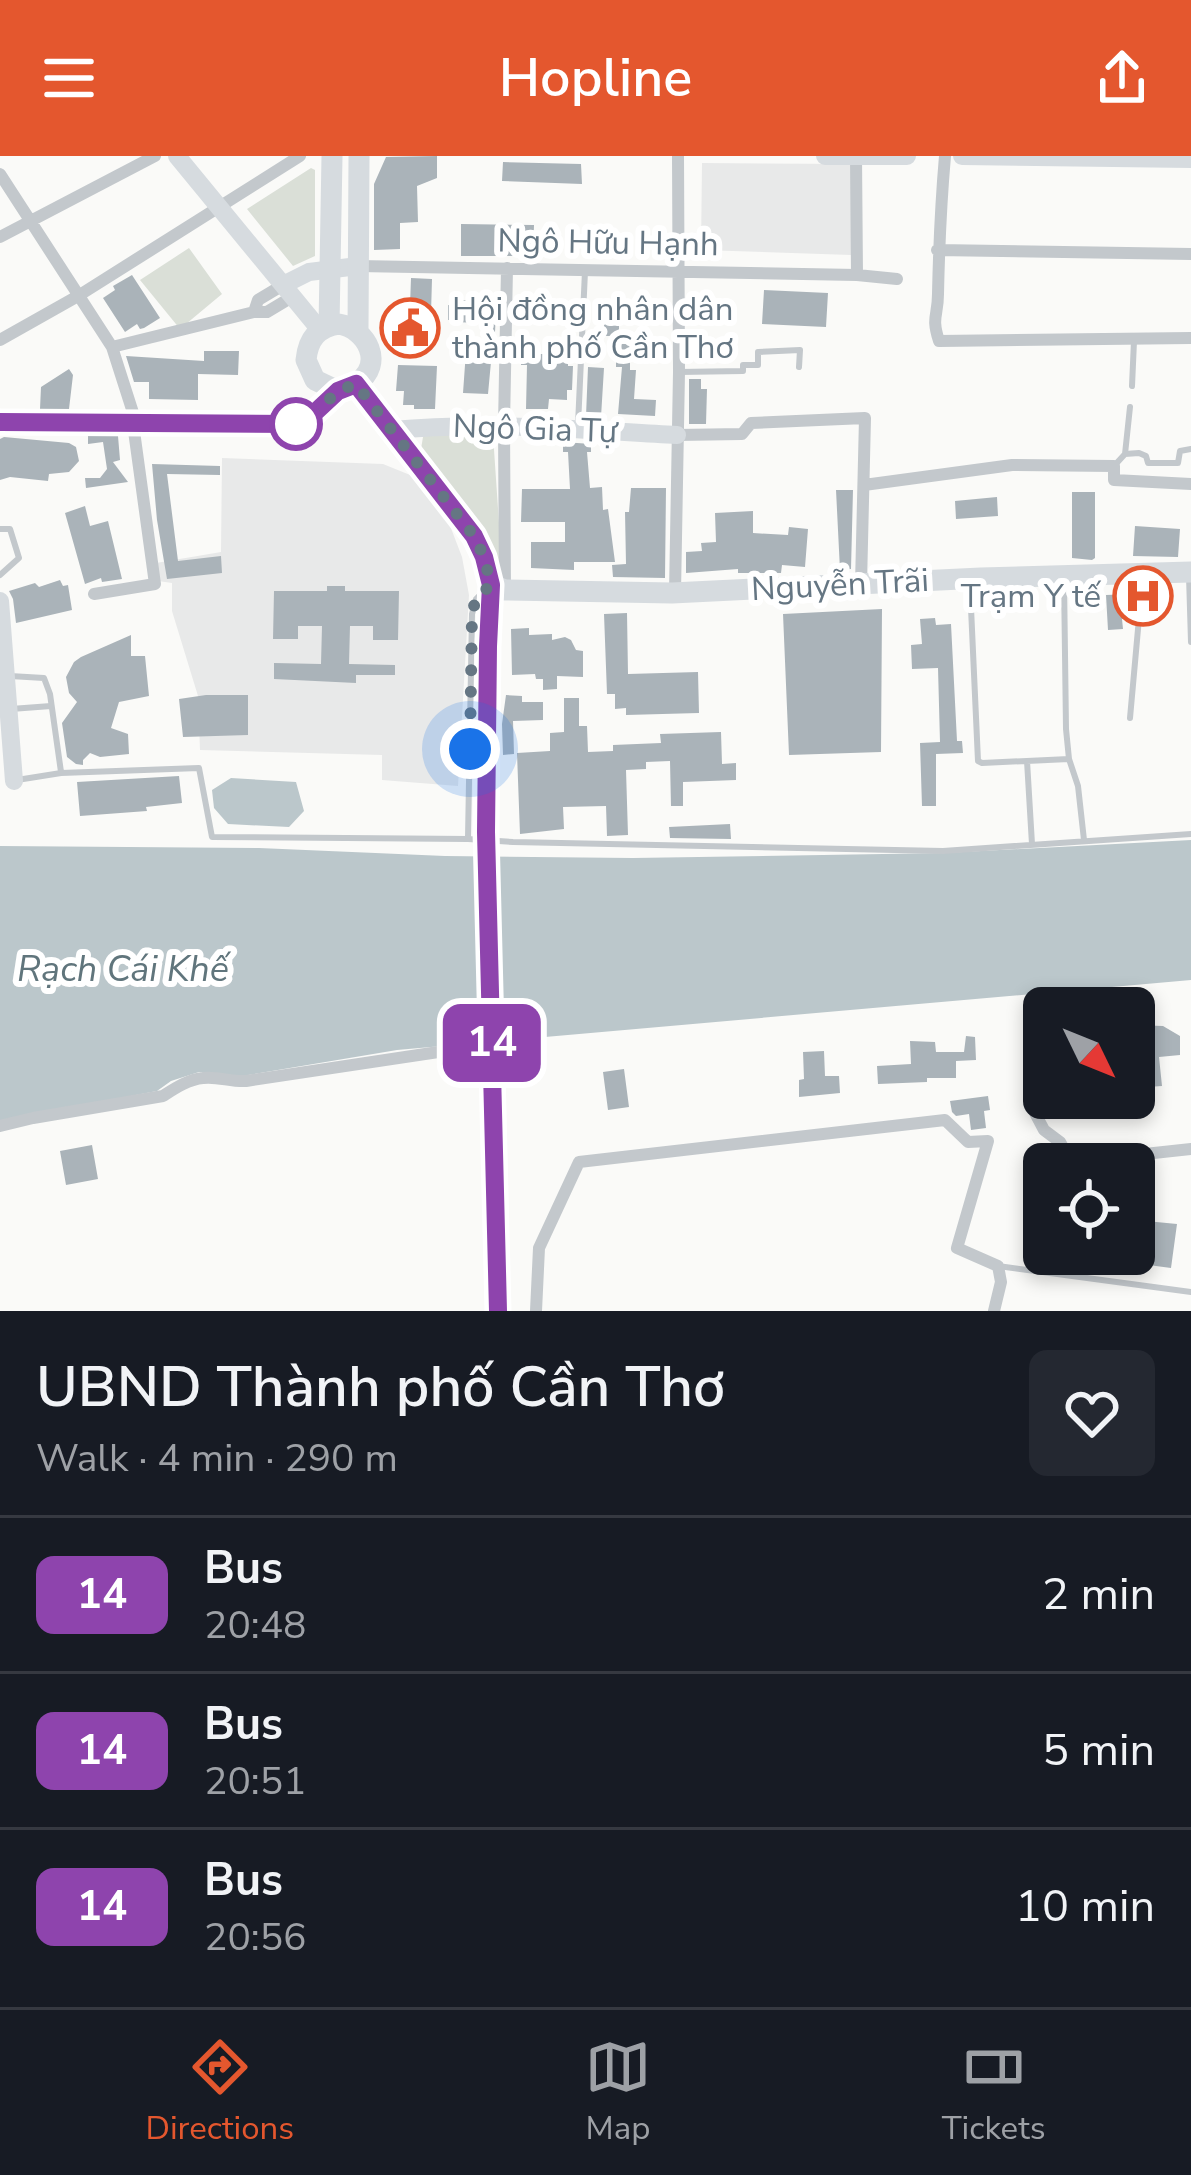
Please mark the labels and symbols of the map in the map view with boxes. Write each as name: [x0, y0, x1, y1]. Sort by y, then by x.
street label: Ngô Hữu Hạnh: [497, 219, 719, 267]
place label: Hội đồng nhân dân thành phố Cần Thơ: [452, 287, 734, 370]
public building icon: Hội đồng nhân dân thành phố Cần Thơ: [379, 297, 441, 359]
unlabelled marker: [271, 399, 321, 449]
street label: Ngô Gia Tự: [452, 404, 619, 454]
street label: Nguyễn Trãi: [750, 558, 930, 612]
hospital icon: Trạm Y tế: [1112, 565, 1174, 627]
place label: Trạm Y tế: [961, 574, 1101, 619]
your location: [440, 719, 500, 779]
water label: Rạch Cái Khế: [17, 945, 232, 994]
north arrow: [1023, 987, 1155, 1119]
line badge: 14: [438, 1004, 546, 1082]

